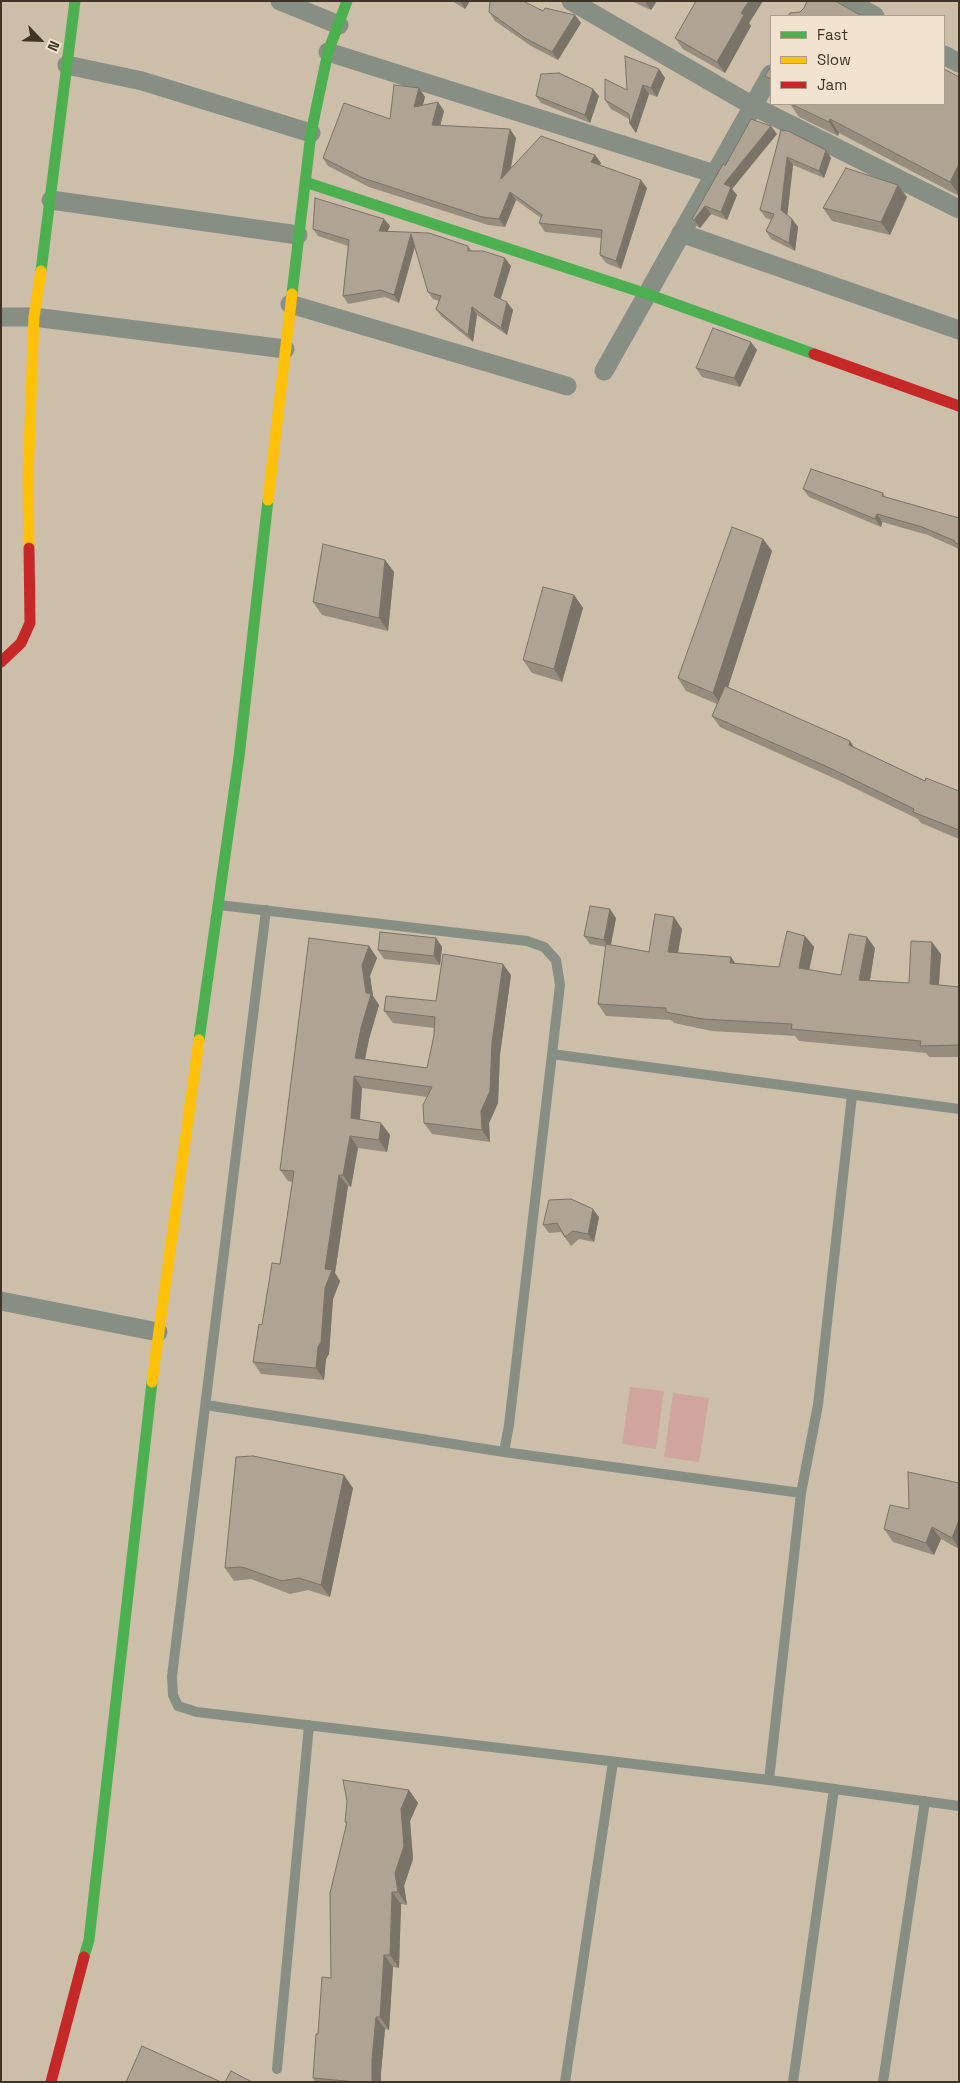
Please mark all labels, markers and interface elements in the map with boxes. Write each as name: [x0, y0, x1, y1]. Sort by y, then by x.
north arrow: [15, 15, 65, 65]
legend: [770, 15, 945, 105]
text: Fast: [817, 25, 848, 44]
text: N: [44, 38, 64, 54]
text: Slow: [817, 50, 851, 69]
text: Jam: [817, 75, 847, 94]

